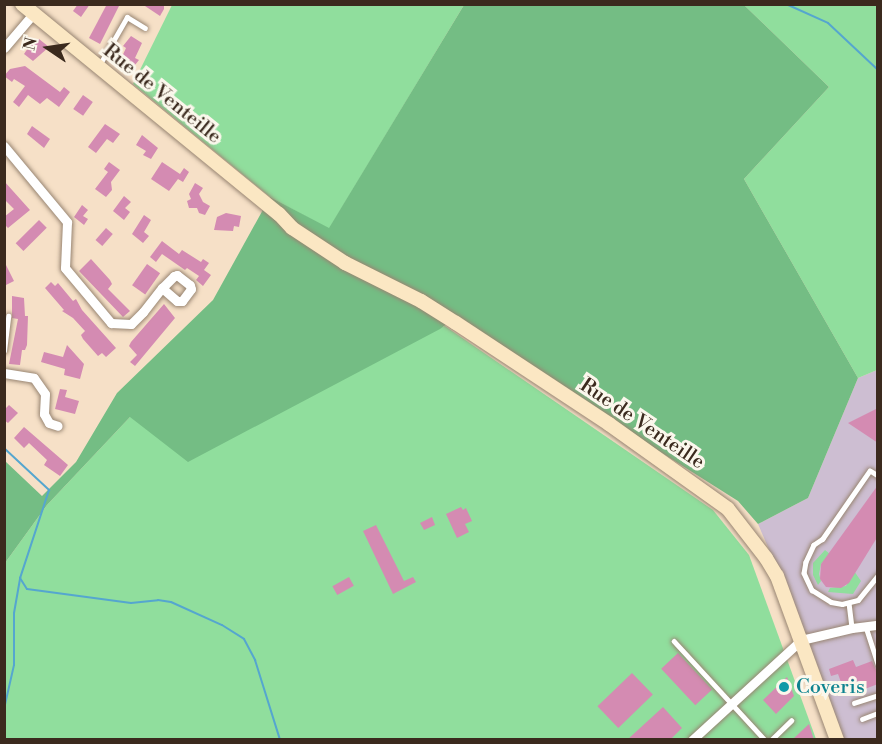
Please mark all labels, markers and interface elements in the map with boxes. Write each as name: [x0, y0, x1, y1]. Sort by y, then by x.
north arrow: [18, 18, 78, 78]
text: N: [19, 36, 42, 52]
street label: Rue de Venteille: [98, 39, 226, 149]
street label: Rue de Venteille: [575, 373, 709, 475]
place label: Coveris: [796, 675, 865, 699]
marker: Coveris: [777, 680, 791, 694]

